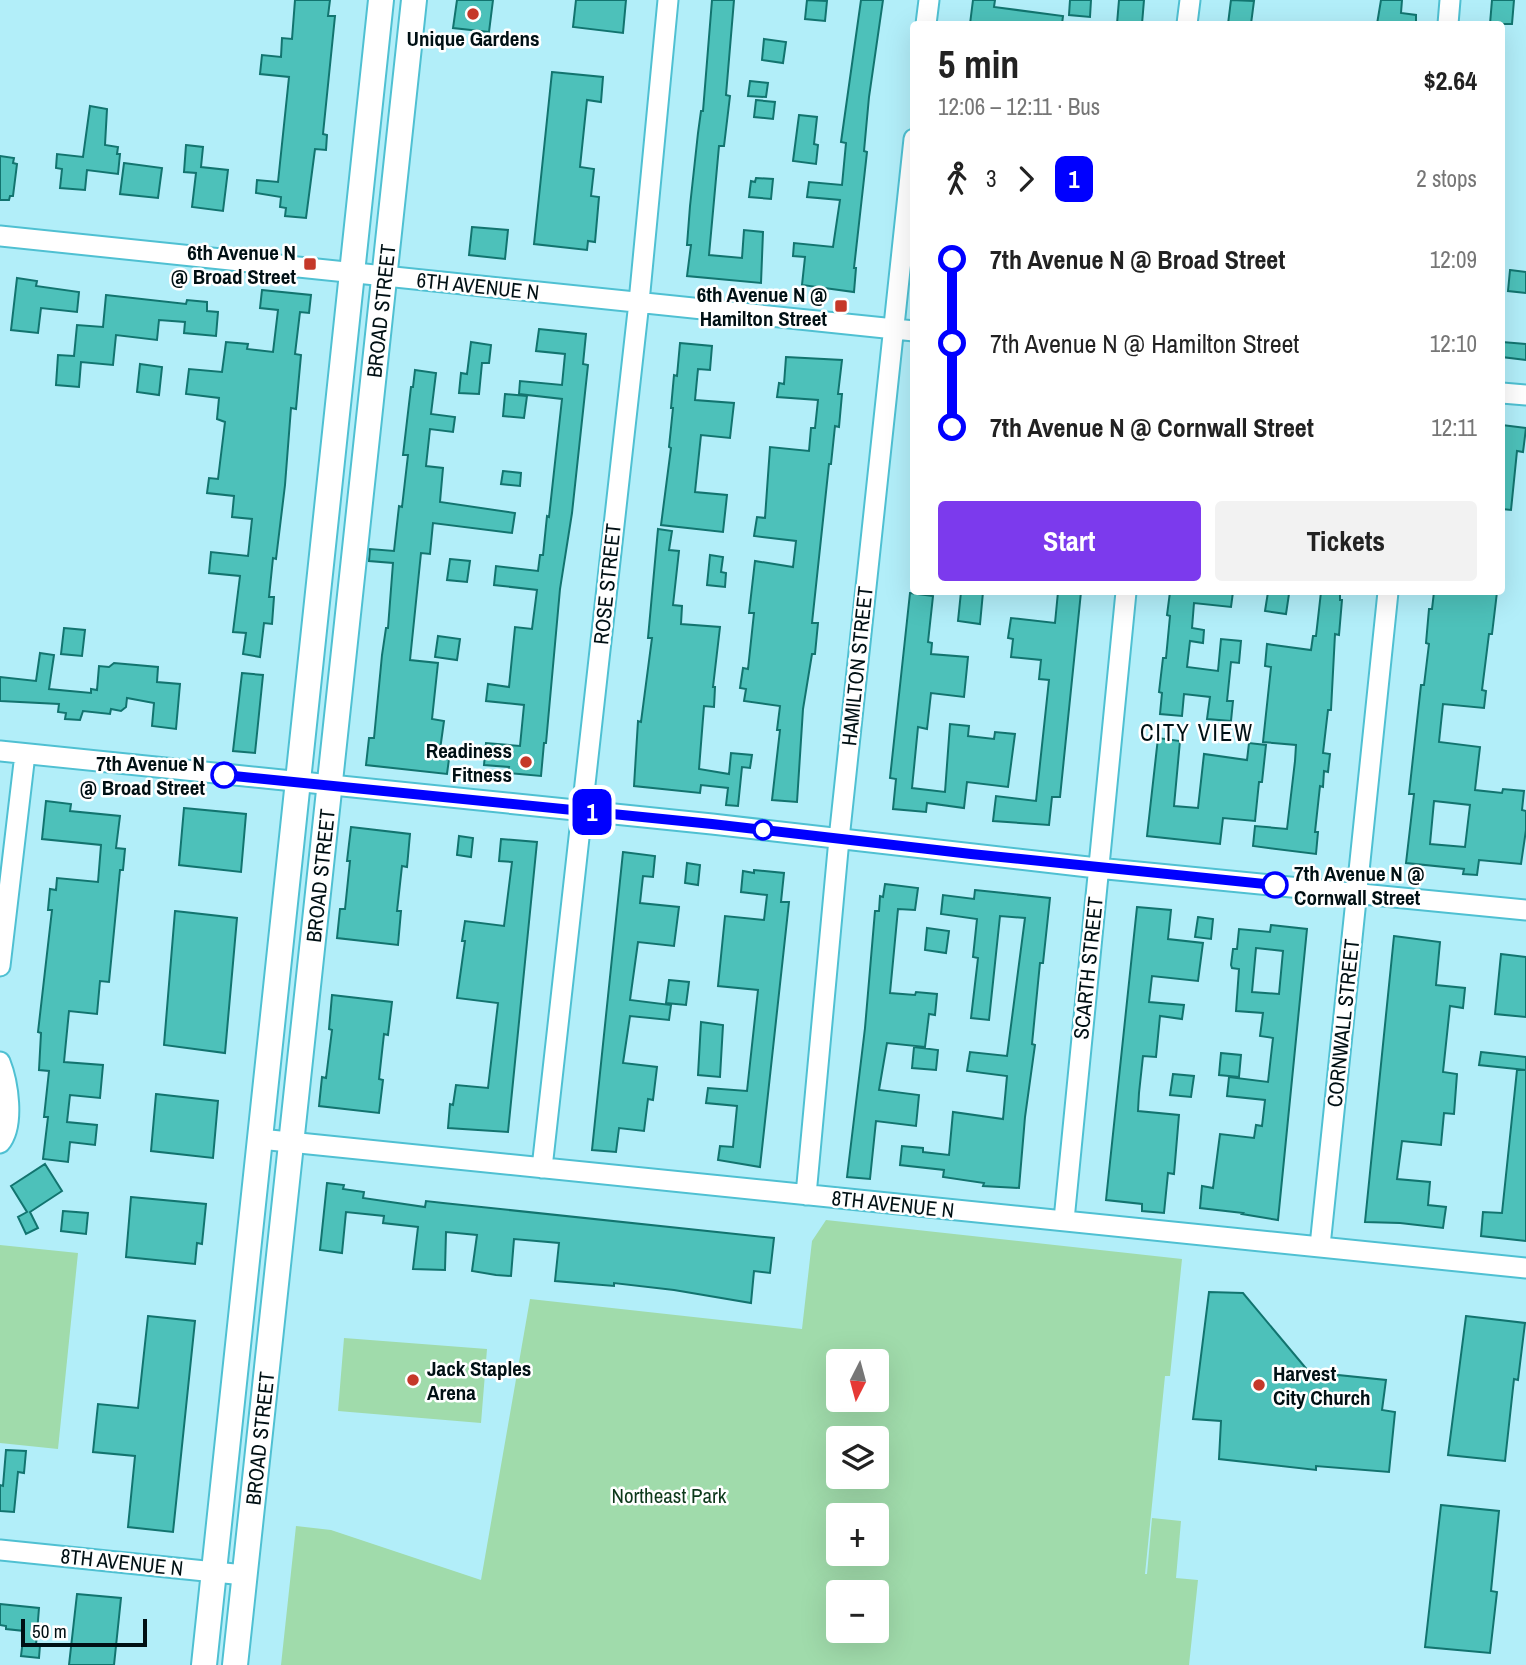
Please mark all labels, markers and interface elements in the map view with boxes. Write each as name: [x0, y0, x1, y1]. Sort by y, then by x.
marker: Unique Gardens: [465, 6, 481, 22]
place label: Unique Gardens: [406, 24, 540, 53]
text: 5 min: [938, 39, 1019, 90]
text: $2.64: [1424, 63, 1477, 98]
text: 12:06 – 12:11 · Bus: [938, 91, 1100, 122]
icon: walk: [938, 160, 976, 198]
icon: forward: [1007, 160, 1045, 198]
text: 3: [986, 163, 997, 194]
text: 1: [1069, 163, 1079, 195]
text: 2 stops: [1416, 163, 1477, 194]
place label: 6th Avenue N @ Broad Street: [171, 238, 296, 291]
street label: BROAD STREET: [359, 242, 402, 379]
text: 7th Avenue N @ Broad Street: [990, 242, 1285, 277]
text: 12:09: [1430, 244, 1477, 275]
marker: 6th Avenue N @ Broad Street: [302, 256, 318, 272]
street label: 6TH AVENUE N: [415, 265, 541, 307]
place label: 6th Avenue N @ Hamilton Street: [697, 280, 827, 333]
marker: 6th Avenue N @ Hamilton Street: [833, 298, 849, 314]
text: 7th Avenue N @ Hamilton Street: [990, 326, 1299, 361]
text: 12:10: [1430, 328, 1477, 359]
text: 7th Avenue N @ Cornwall Street: [990, 410, 1314, 445]
text: 12:11: [1431, 412, 1477, 443]
button: Start: [938, 501, 1201, 581]
button: Tickets: [1215, 501, 1477, 581]
street label: ROSE STREET: [586, 522, 628, 646]
street label: HAMILTON STREET: [834, 584, 880, 747]
district label: CITY VIEW: [1140, 717, 1254, 748]
place label: Readiness Fitness: [426, 736, 512, 789]
place label: 7th Avenue N @ Broad Street: [80, 749, 205, 802]
marker: Readiness Fitness: [518, 754, 534, 770]
marker: 7th Avenue N @ Broad Street: [211, 762, 237, 788]
line badge: 1: [569, 789, 615, 835]
text: 1: [587, 796, 597, 828]
street label: BROAD STREET: [298, 807, 342, 944]
unlabelled marker: [753, 820, 773, 840]
place label: 7th Avenue N @ Cornwall Street: [1294, 859, 1425, 912]
marker: 7th Avenue N @ Cornwall Street: [1262, 872, 1288, 898]
street label: SCARTH STREET: [1066, 895, 1110, 1041]
street label: CORNWALL STREET: [1320, 937, 1366, 1109]
street label: 8TH AVENUE N: [830, 1183, 956, 1225]
north arrow: [826, 1349, 889, 1412]
map controls: [826, 1349, 889, 1643]
place label: Jack Staples Arena: [427, 1354, 531, 1407]
place label: Harvest City Church: [1273, 1359, 1371, 1412]
street label: BROAD STREET: [238, 1370, 281, 1507]
marker: Jack Staples Arena: [405, 1372, 421, 1388]
marker: Harvest City Church: [1251, 1377, 1267, 1393]
button: layers: [826, 1426, 889, 1489]
park label: Northeast Park: [612, 1481, 727, 1510]
button: +: [826, 1503, 889, 1566]
street label: 8TH AVENUE N: [59, 1541, 185, 1583]
button: −: [826, 1580, 889, 1643]
scale bar: [21, 1616, 147, 1648]
text: 50 m: [32, 1618, 67, 1644]

